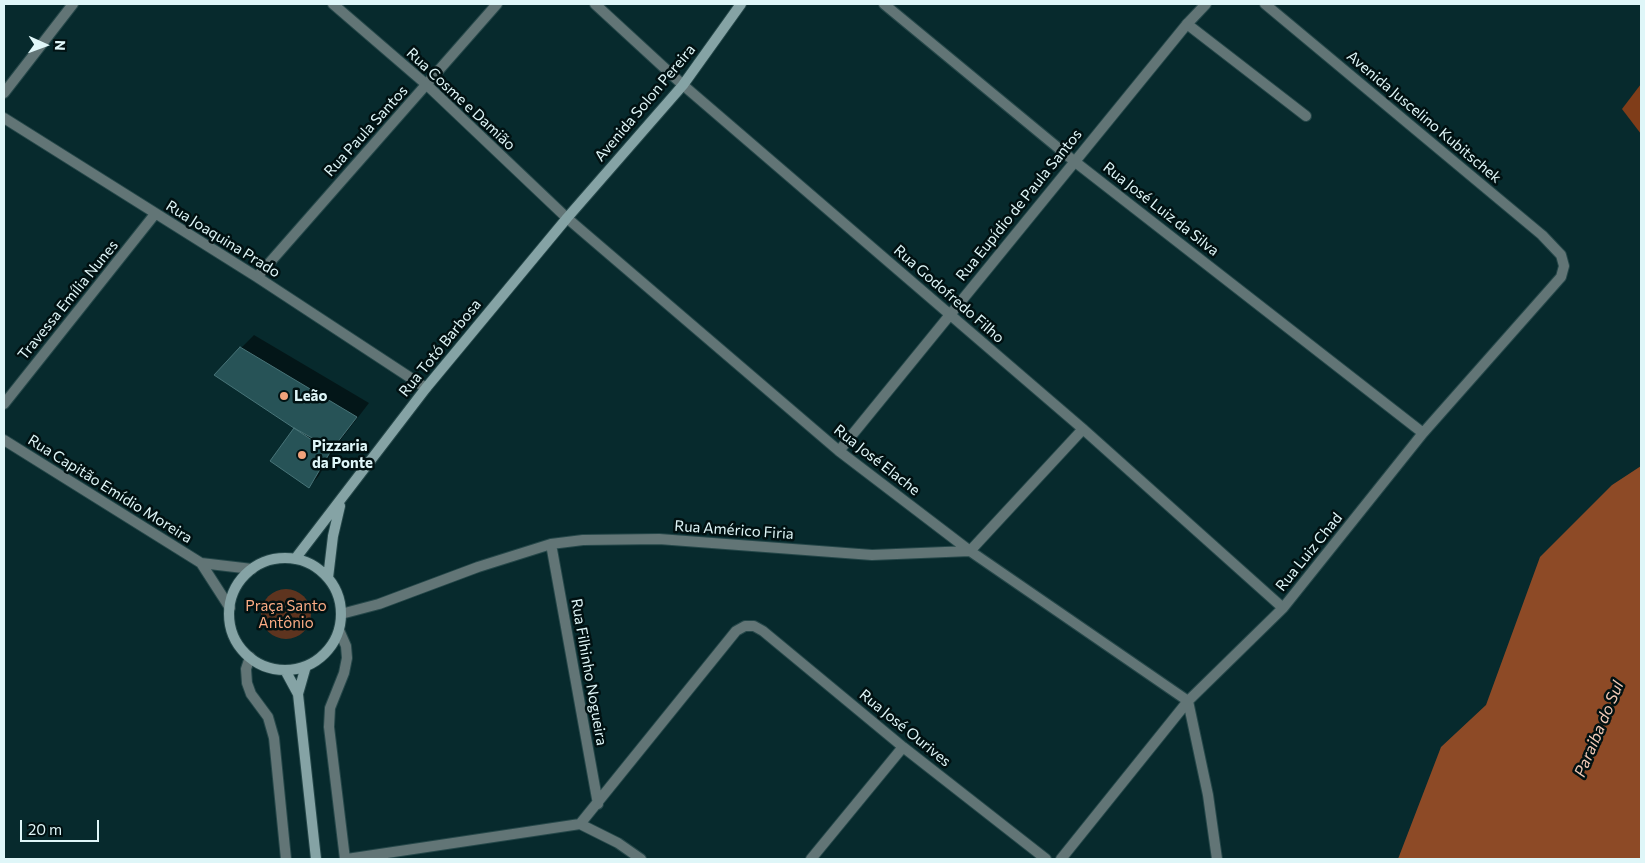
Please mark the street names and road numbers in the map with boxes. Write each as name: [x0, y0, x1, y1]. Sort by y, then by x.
street label: Avenida Solon Pereira: [591, 41, 699, 165]
street label: Rua Cosme e Damião: [403, 44, 519, 154]
street label: Avenida Juscelino Kubitschek: [1343, 47, 1505, 187]
street label: Rua Paula Santos: [320, 82, 412, 180]
street label: Rua Eupídio de Paula Santos: [952, 126, 1086, 284]
street label: Rua José Luiz da Silva: [1099, 158, 1223, 260]
street label: Rua Joaquina Prado: [163, 197, 283, 281]
street label: Travessa Emília Nunes: [14, 236, 122, 364]
street label: Rua Godofredo Filho: [890, 241, 1008, 347]
street label: Rua Totó Barbosa: [395, 296, 485, 400]
street label: Rua José Elache: [830, 421, 924, 499]
street label: Rua Capitão Emídio Moreira: [25, 431, 195, 547]
street label: Rua Luiz Chad: [1272, 509, 1346, 595]
street label: Rua Américo Firia: [674, 517, 794, 543]
street label: Rua Filhinho Nogueira: [567, 597, 611, 747]
street label: Rua José Ourives: [856, 686, 954, 770]

